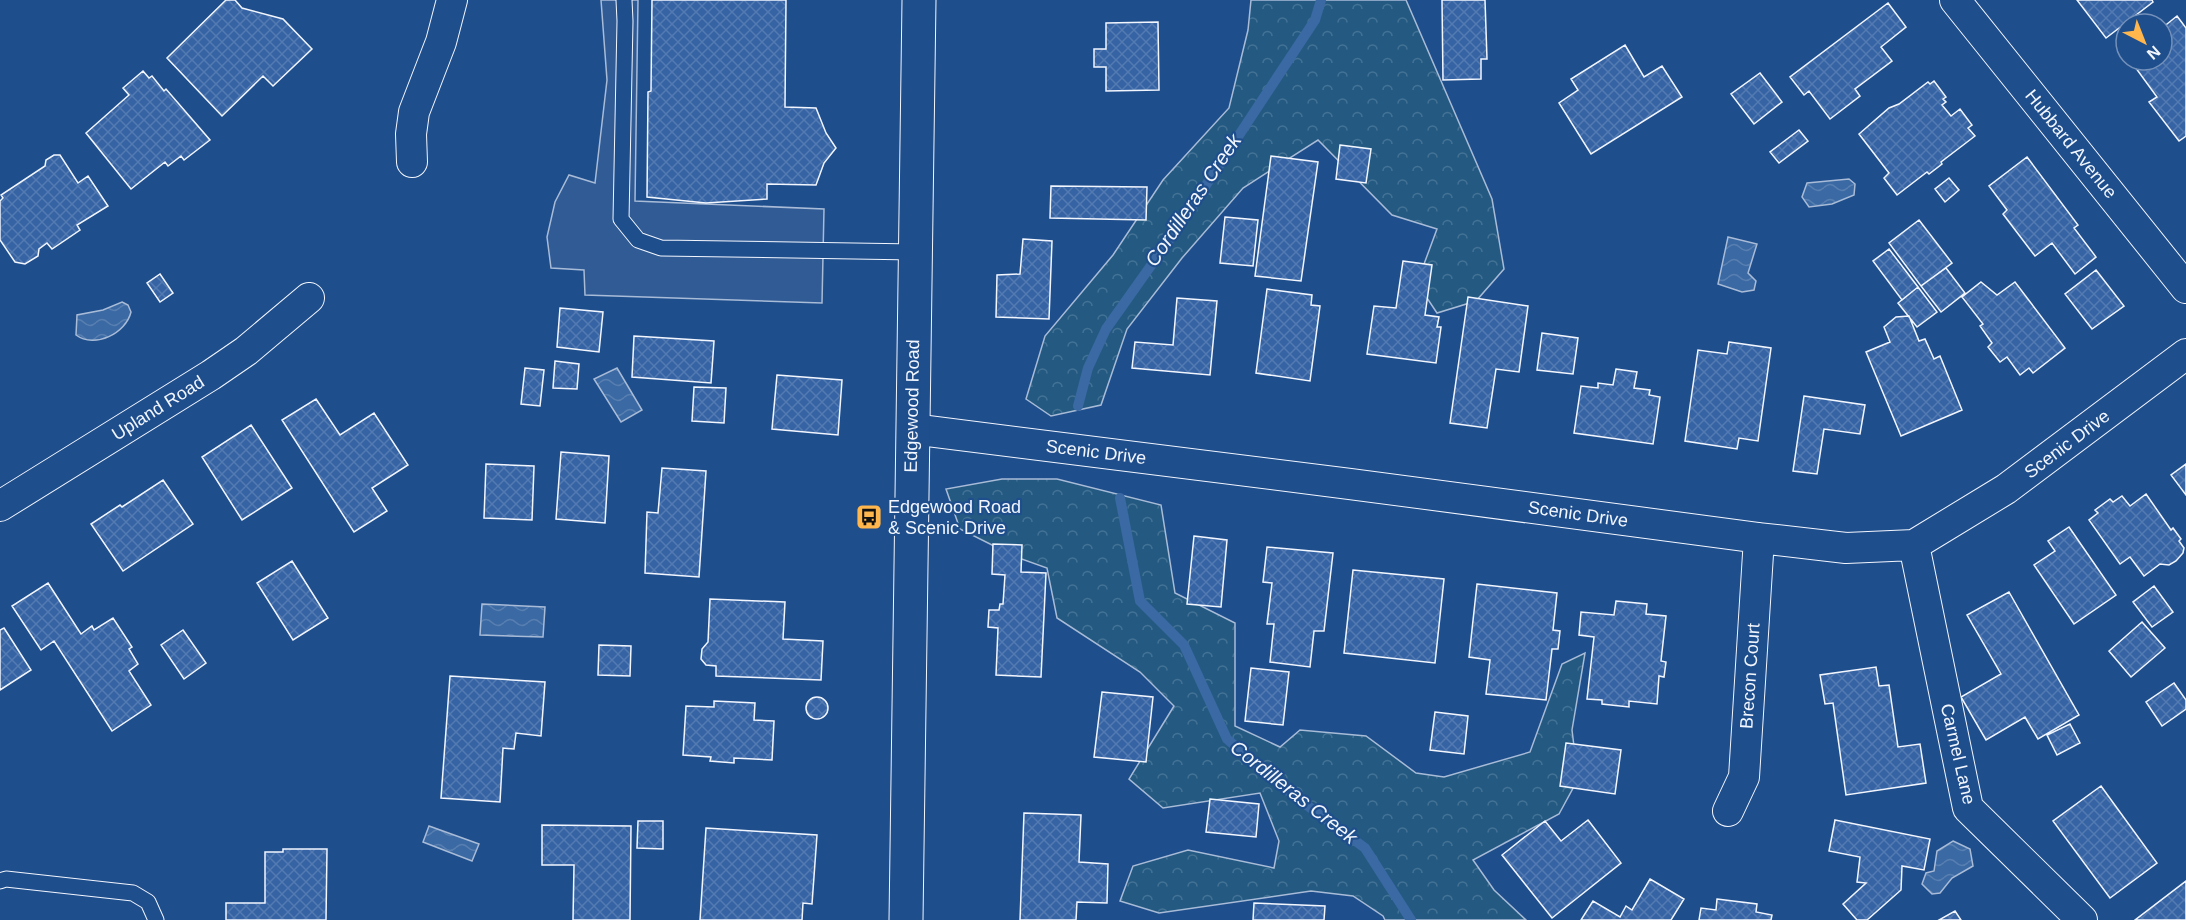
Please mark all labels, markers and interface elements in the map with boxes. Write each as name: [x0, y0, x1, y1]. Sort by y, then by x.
north arrow: [2114, 12, 2174, 72]
text: N: [2144, 43, 2164, 63]
street label: Hubbard Avenue: [2021, 86, 2121, 202]
water label: Cordilleras Creek: [1141, 129, 1246, 270]
street label: Edgewood Road: [901, 339, 923, 473]
street label: Upland Road: [108, 372, 208, 444]
street label: Scenic Drive: [2021, 406, 2113, 482]
street label: Scenic Drive: [1045, 436, 1147, 468]
place label: Edgewood Road & Scenic Drive: [888, 497, 1021, 538]
street label: Scenic Drive: [1527, 497, 1629, 531]
bus stop icon: Edgewood Road & Scenic Drive: [854, 502, 884, 532]
street label: Brecon Court: [1736, 622, 1764, 730]
street label: Carmel Lane: [1937, 702, 1979, 806]
water label: Cordilleras Creek: [1226, 736, 1362, 849]

